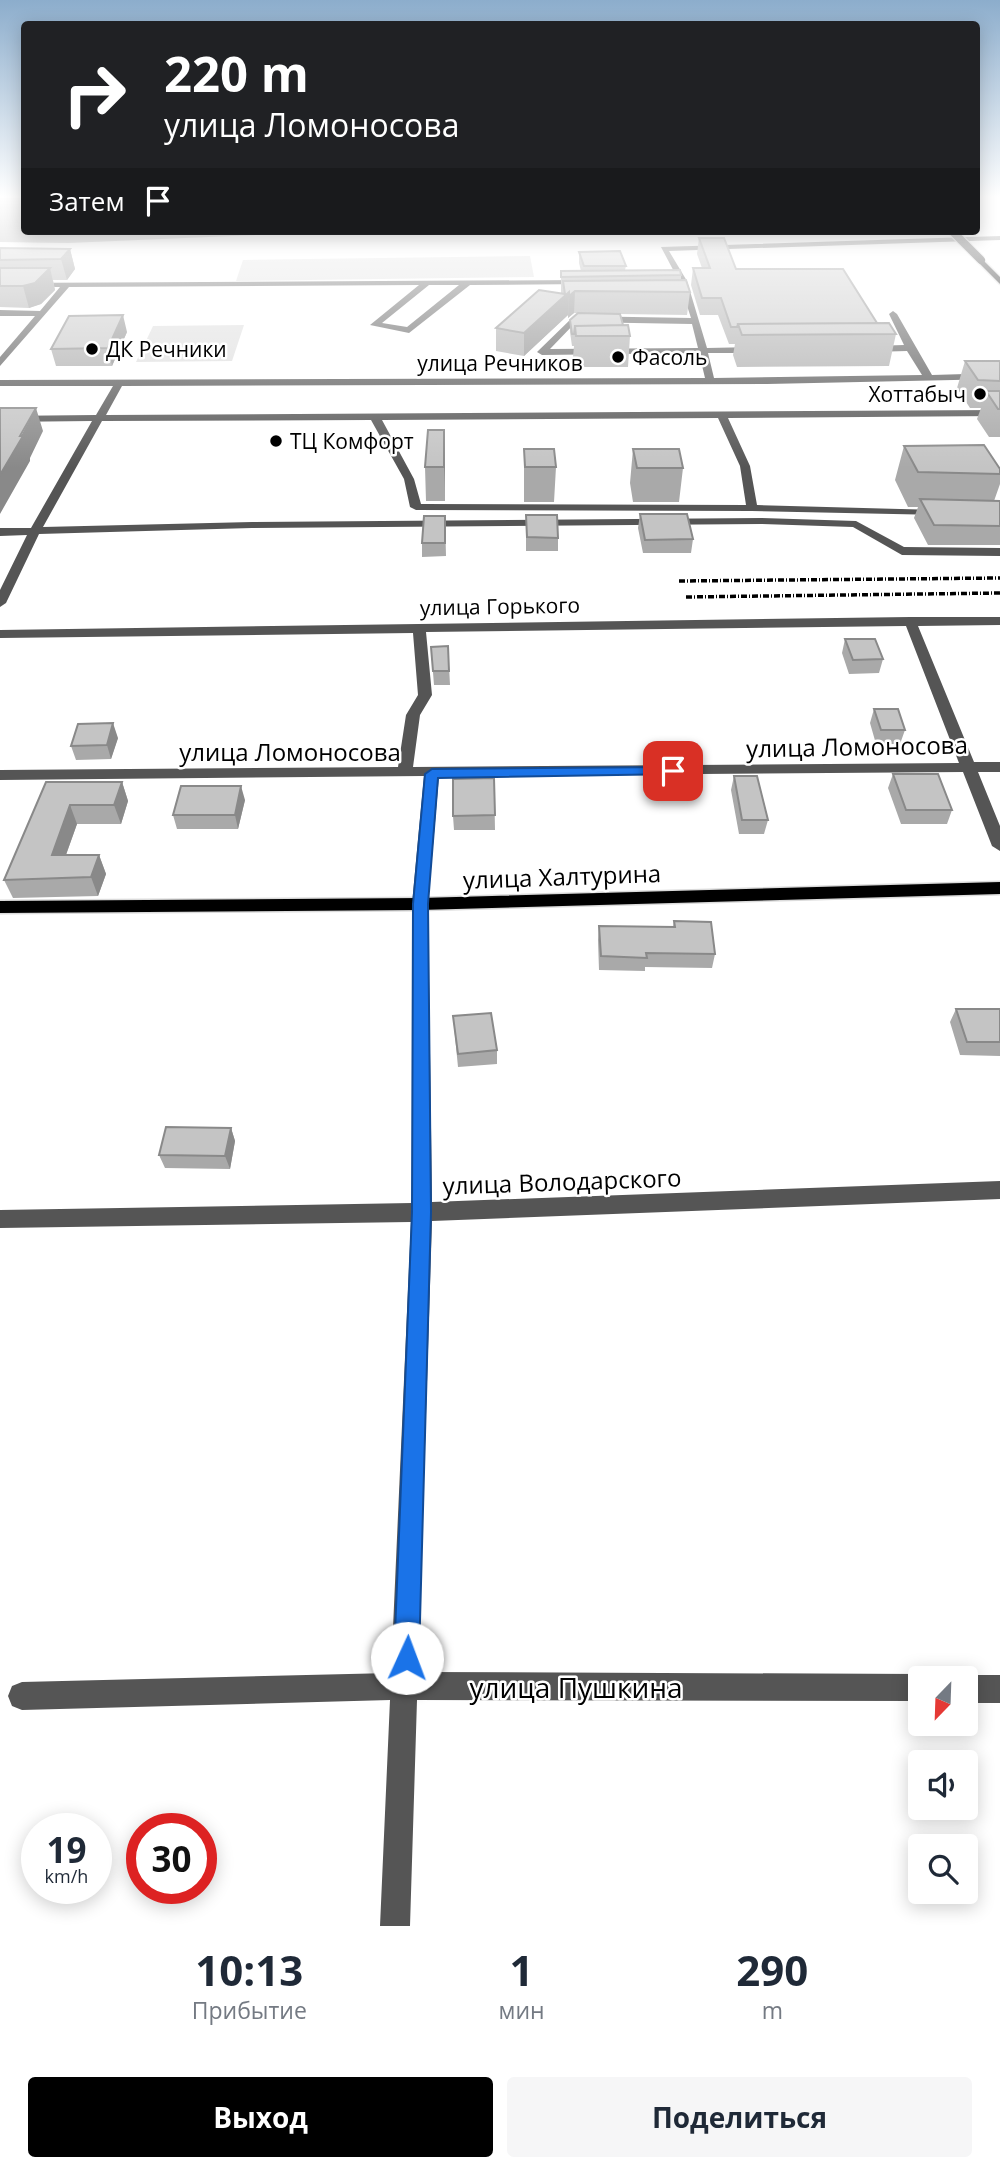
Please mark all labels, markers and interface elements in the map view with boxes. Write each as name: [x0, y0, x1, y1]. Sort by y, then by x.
text: 220 m: [164, 40, 309, 106]
icon: right: [49, 49, 140, 140]
text: улица Ломоносова: [164, 103, 460, 146]
icon: arrive: [139, 182, 177, 220]
text: Затем: [49, 183, 125, 219]
place label: ДК Речники: [106, 335, 227, 363]
marker: ДК Речники: [84, 341, 100, 357]
place label: Фасоль: [632, 343, 708, 371]
street label: улица Речников: [417, 349, 583, 377]
marker: Фасоль: [610, 349, 626, 365]
place label: Хоттабыч: [868, 380, 966, 408]
marker: Хоттабыч: [972, 386, 988, 402]
place label: ТЦ Комфорт: [290, 427, 414, 455]
marker: ТЦ Комфорт: [268, 433, 284, 449]
street label: улица Горького: [420, 591, 580, 621]
street label: улица Ломоносова: [746, 728, 968, 764]
street label: улица Ломоносова: [179, 735, 401, 768]
pin: [643, 741, 703, 801]
icon: arrive: [654, 752, 692, 790]
street label: улица Халтурина: [462, 856, 662, 896]
street label: улица Володарского: [442, 1160, 682, 1202]
position arrow: [370, 1621, 444, 1695]
north arrow: [908, 1666, 978, 1736]
map controls: [908, 1666, 978, 1904]
street label: улица Пушкина: [469, 1668, 683, 1706]
button: sound: [908, 1750, 978, 1820]
speed limit sign: 30: [126, 1813, 217, 1904]
text: 19: [46, 1826, 87, 1873]
button: search: [908, 1834, 978, 1904]
text: km/h: [45, 1864, 88, 1888]
text: 10:13: [195, 1941, 303, 1998]
text: 1: [510, 1941, 534, 1998]
text: 290: [736, 1941, 808, 1998]
text: Прибытие: [192, 1994, 307, 2026]
text: мин: [499, 1994, 545, 2026]
text: m: [762, 1994, 783, 2026]
button: Выход: [28, 2077, 493, 2157]
button: Поделиться: [507, 2077, 972, 2157]

